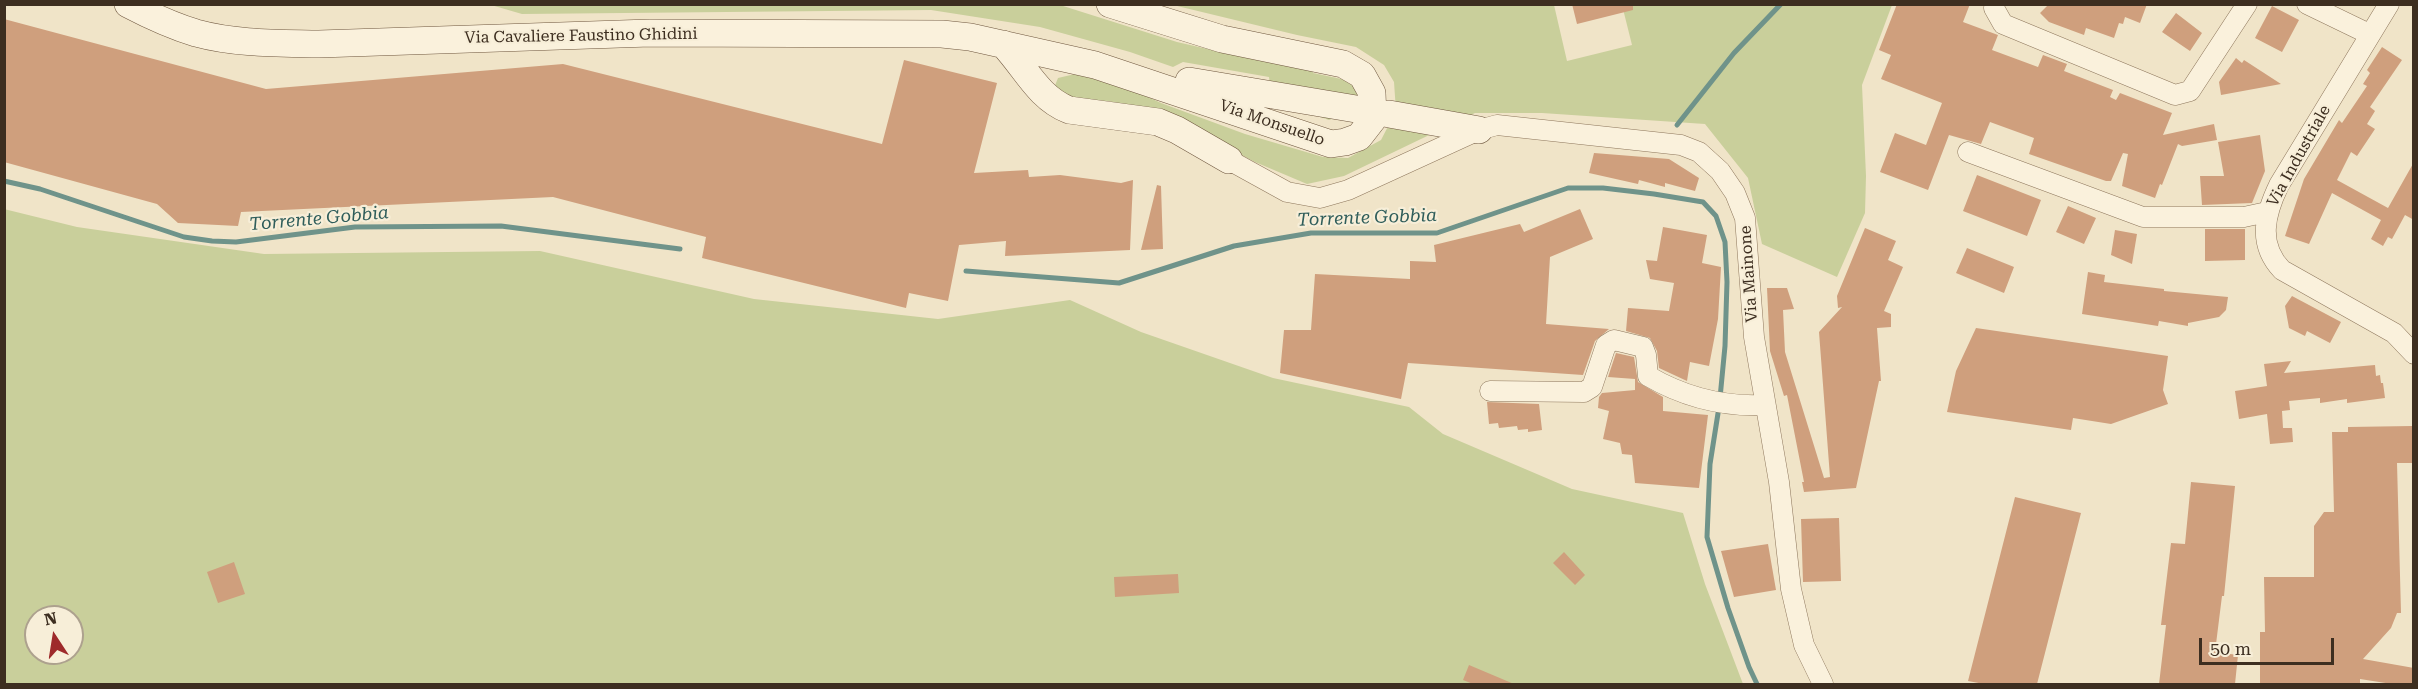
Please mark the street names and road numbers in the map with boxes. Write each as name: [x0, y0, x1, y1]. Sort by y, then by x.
street label: Via Cavaliere Faustino Ghidini: [464, 24, 698, 48]
street label: Via Monsuello: [1217, 96, 1327, 150]
street label: Via Industriale: [2263, 102, 2335, 210]
street label: Via Mainone: [1736, 225, 1762, 323]

